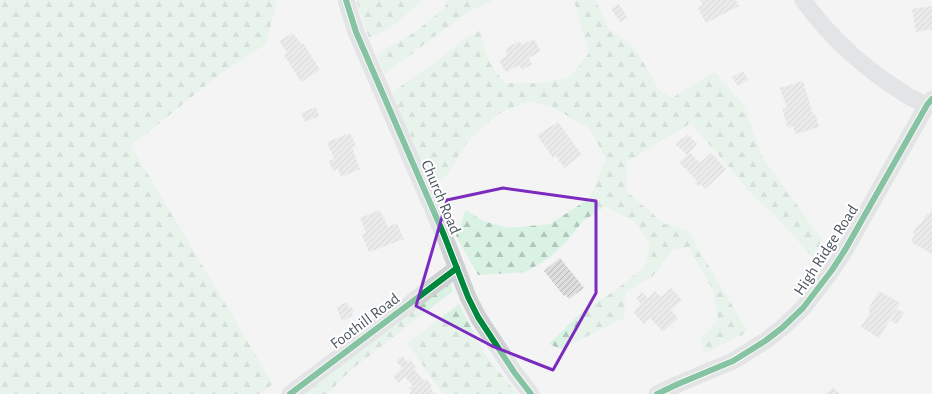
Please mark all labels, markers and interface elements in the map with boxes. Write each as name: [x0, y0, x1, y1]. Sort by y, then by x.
street label: Church Road: [418, 158, 464, 236]
street label: High Ridge Road: [791, 202, 861, 298]
street label: Foothill Road: [328, 290, 402, 352]

